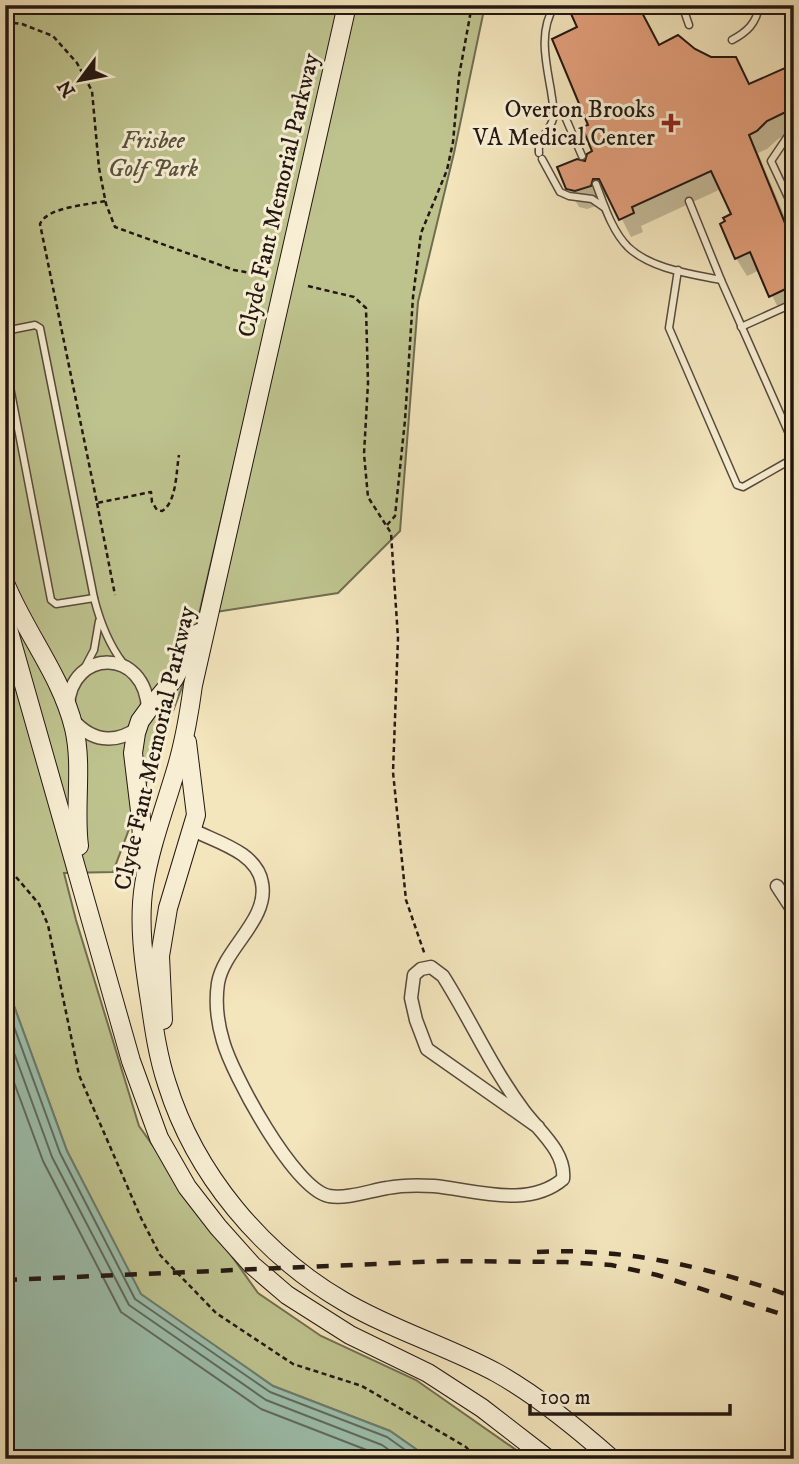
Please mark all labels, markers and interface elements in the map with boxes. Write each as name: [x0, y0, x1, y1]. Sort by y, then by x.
north arrow: [46, 46, 116, 116]
street label: Clyde Fant Memorial Parkway: [232, 50, 326, 340]
text: N: [53, 75, 81, 101]
place label: Overton Brooks VA Medical Center: [472, 95, 655, 153]
marker: Overton Brooks VA Medical Center: [661, 113, 681, 133]
park label: Frisbee Golf Park: [108, 126, 198, 184]
street label: Clyde Fant Memorial Parkway: [108, 603, 202, 893]
scale bar: [530, 1373, 729, 1417]
text: 100 m: [540, 1385, 591, 1411]

